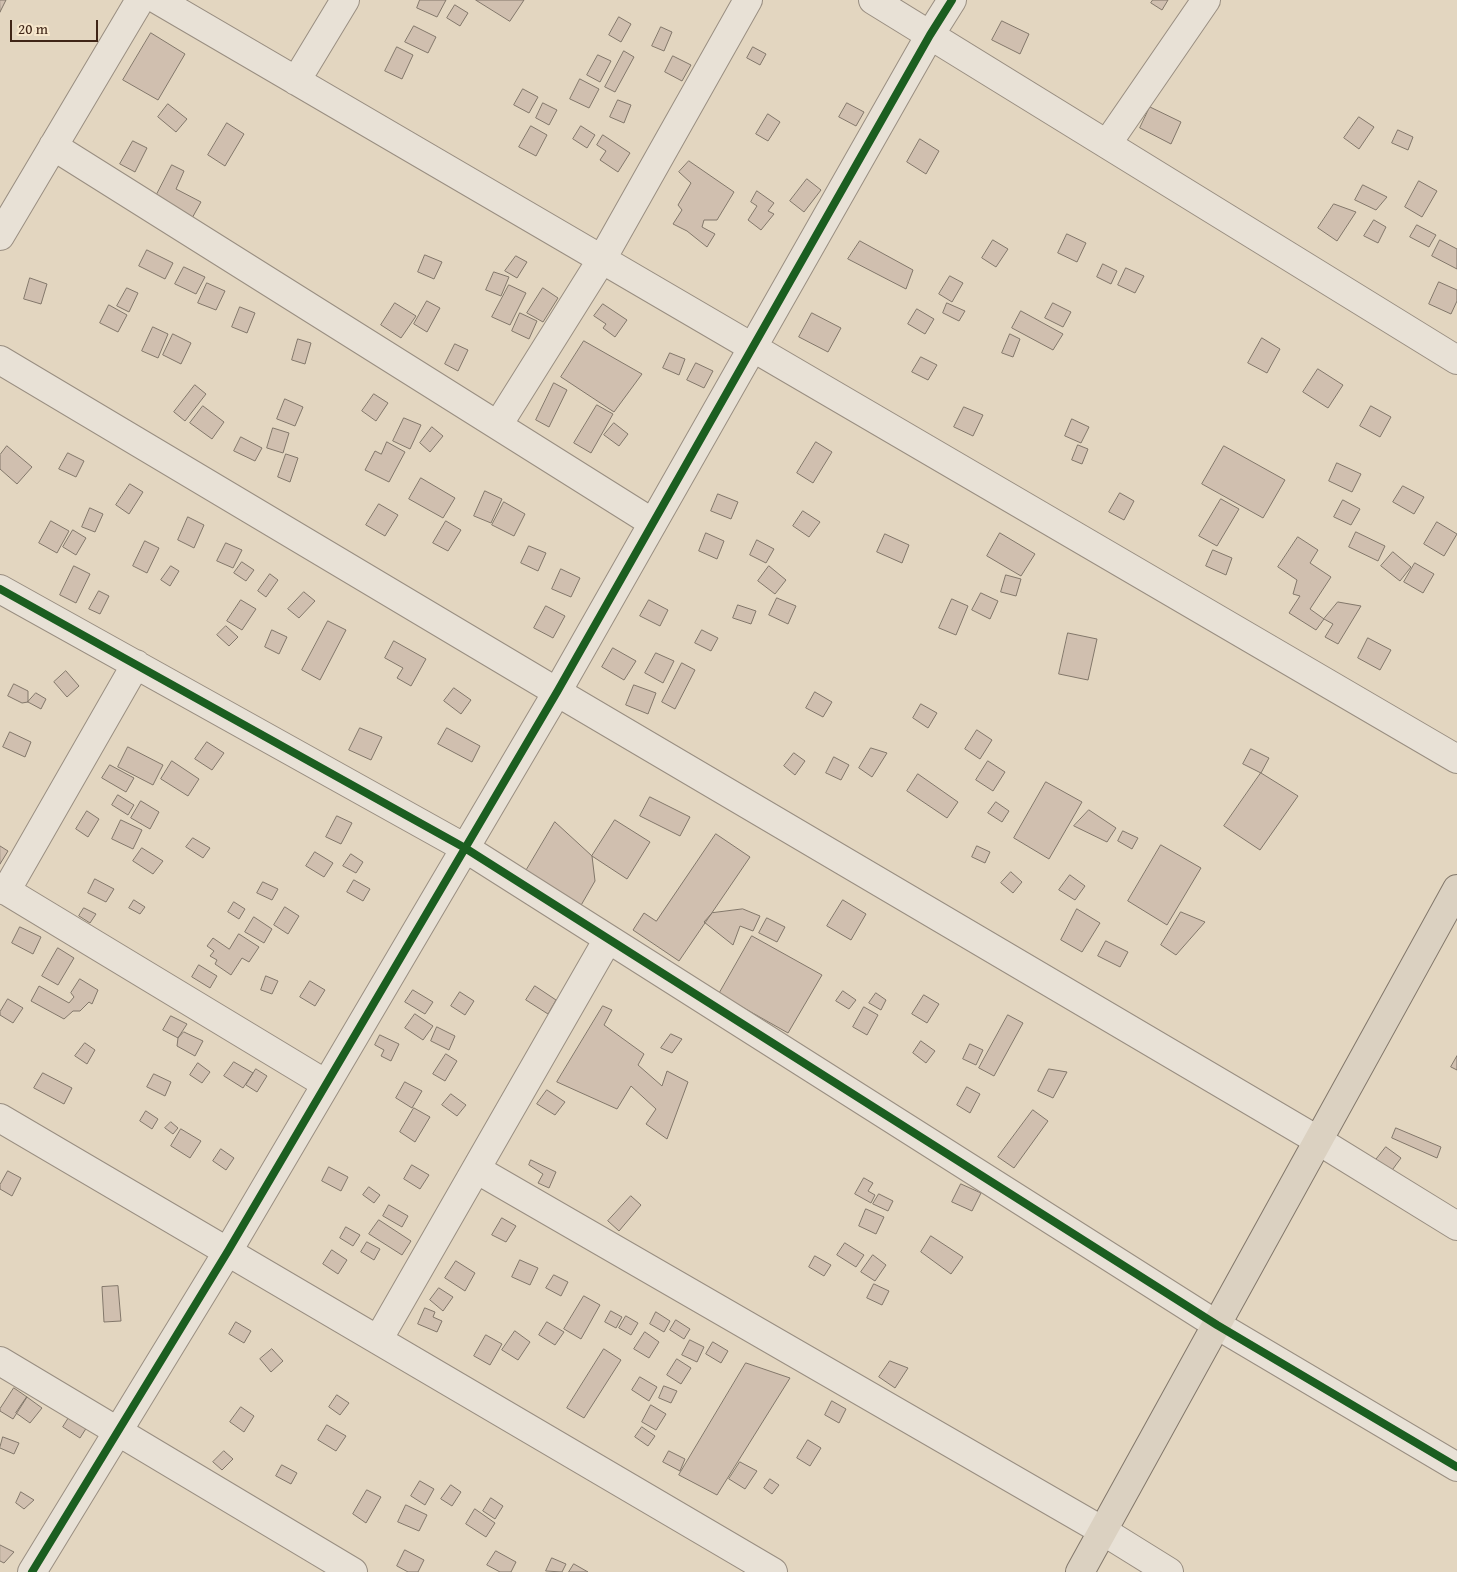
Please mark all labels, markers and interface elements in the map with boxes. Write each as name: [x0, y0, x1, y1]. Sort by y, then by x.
scale bar: [12, 10, 100, 42]
text: 20 m: [18, 18, 48, 39]

